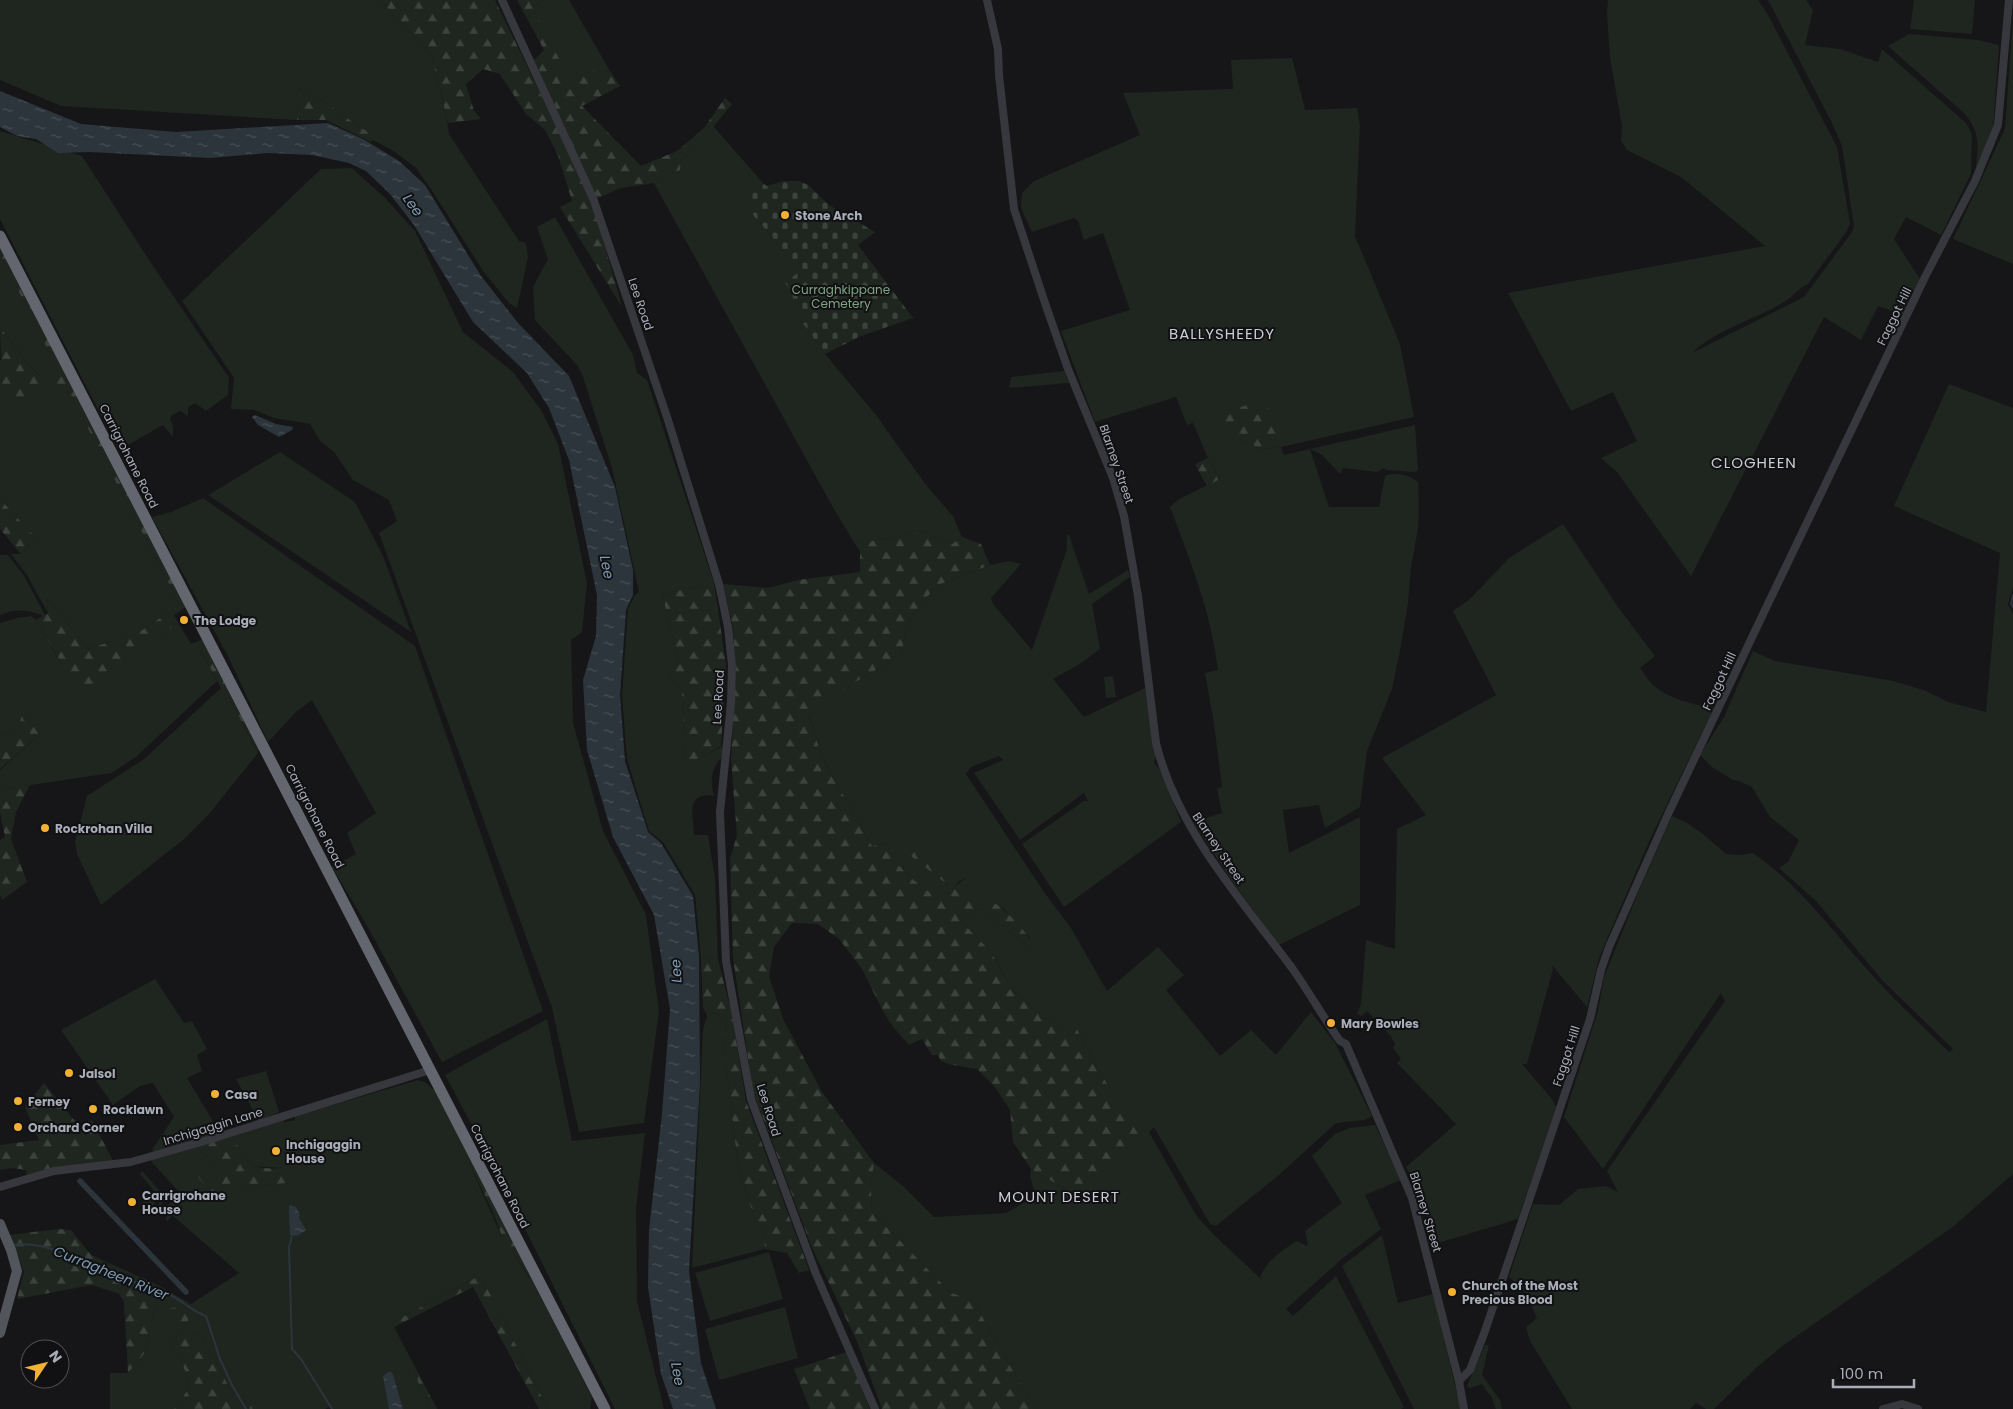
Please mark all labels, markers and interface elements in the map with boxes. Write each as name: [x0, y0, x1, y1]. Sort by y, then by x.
water label: Lee: [398, 190, 428, 221]
place label: Stone Arch: [795, 207, 862, 224]
marker: Stone Arch: [779, 209, 791, 221]
street label: Lee Road: [624, 275, 658, 333]
park label: Curraghkippane Cemetery: [792, 281, 890, 312]
street label: Faggot Hill: [1873, 284, 1915, 348]
district label: BALLYSHEEDY: [1169, 323, 1275, 344]
street label: Carrigrohane Road: [95, 401, 163, 511]
street label: Blarney Street: [1095, 422, 1139, 506]
district label: CLOGHEEN: [1711, 452, 1797, 473]
water label: Lee: [595, 554, 619, 581]
place label: The Lodge: [194, 612, 257, 629]
marker: The Lodge: [178, 614, 190, 626]
street label: Faggot Hill: [1698, 649, 1740, 713]
street label: Lee Road: [708, 669, 728, 725]
street label: Carrigrohane Road: [281, 761, 349, 871]
street label: Blarney Street: [1189, 809, 1249, 887]
place label: Rockrohan Villa: [55, 820, 152, 837]
marker: Rockrohan Villa: [39, 822, 51, 834]
water label: Lee: [665, 958, 687, 983]
place label: Mary Bowles: [1341, 1015, 1419, 1032]
marker: Mary Bowles: [1325, 1017, 1337, 1029]
street label: Faggot Hill: [1548, 1023, 1584, 1088]
place label: Jalsol: [79, 1065, 116, 1082]
marker: Jalsol: [63, 1067, 75, 1079]
street label: Lee Road: [753, 1081, 785, 1139]
place label: Casa: [225, 1086, 257, 1103]
marker: Casa: [209, 1088, 221, 1100]
place label: Ferney: [28, 1093, 71, 1110]
marker: Ferney: [12, 1095, 24, 1107]
place label: Rocklawn: [103, 1101, 163, 1118]
marker: Rocklawn: [87, 1103, 99, 1115]
street label: Inchigaggin Lane: [161, 1103, 265, 1149]
place label: Orchard Corner: [28, 1119, 124, 1136]
marker: Orchard Corner: [12, 1121, 24, 1133]
street label: Carrigrohane Road: [466, 1121, 534, 1231]
place label: Inchigaggin House: [286, 1136, 361, 1167]
marker: Inchigaggin House: [270, 1145, 282, 1157]
street label: Blarney Street: [1406, 1170, 1446, 1254]
district label: MOUNT DESERT: [998, 1186, 1120, 1207]
place label: Carrigrohane House: [142, 1187, 226, 1218]
marker: Carrigrohane House: [126, 1196, 138, 1208]
water label: Curragheen River: [51, 1241, 172, 1305]
place label: Church of the Most Precious Blood: [1462, 1277, 1578, 1308]
marker: Church of the Most Precious Blood: [1446, 1286, 1458, 1298]
north arrow: [20, 1339, 70, 1389]
text: N: [44, 1346, 67, 1367]
scale bar: [1833, 1356, 1914, 1388]
water label: Lee: [666, 1361, 690, 1388]
text: 100 m: [1840, 1363, 1883, 1384]

